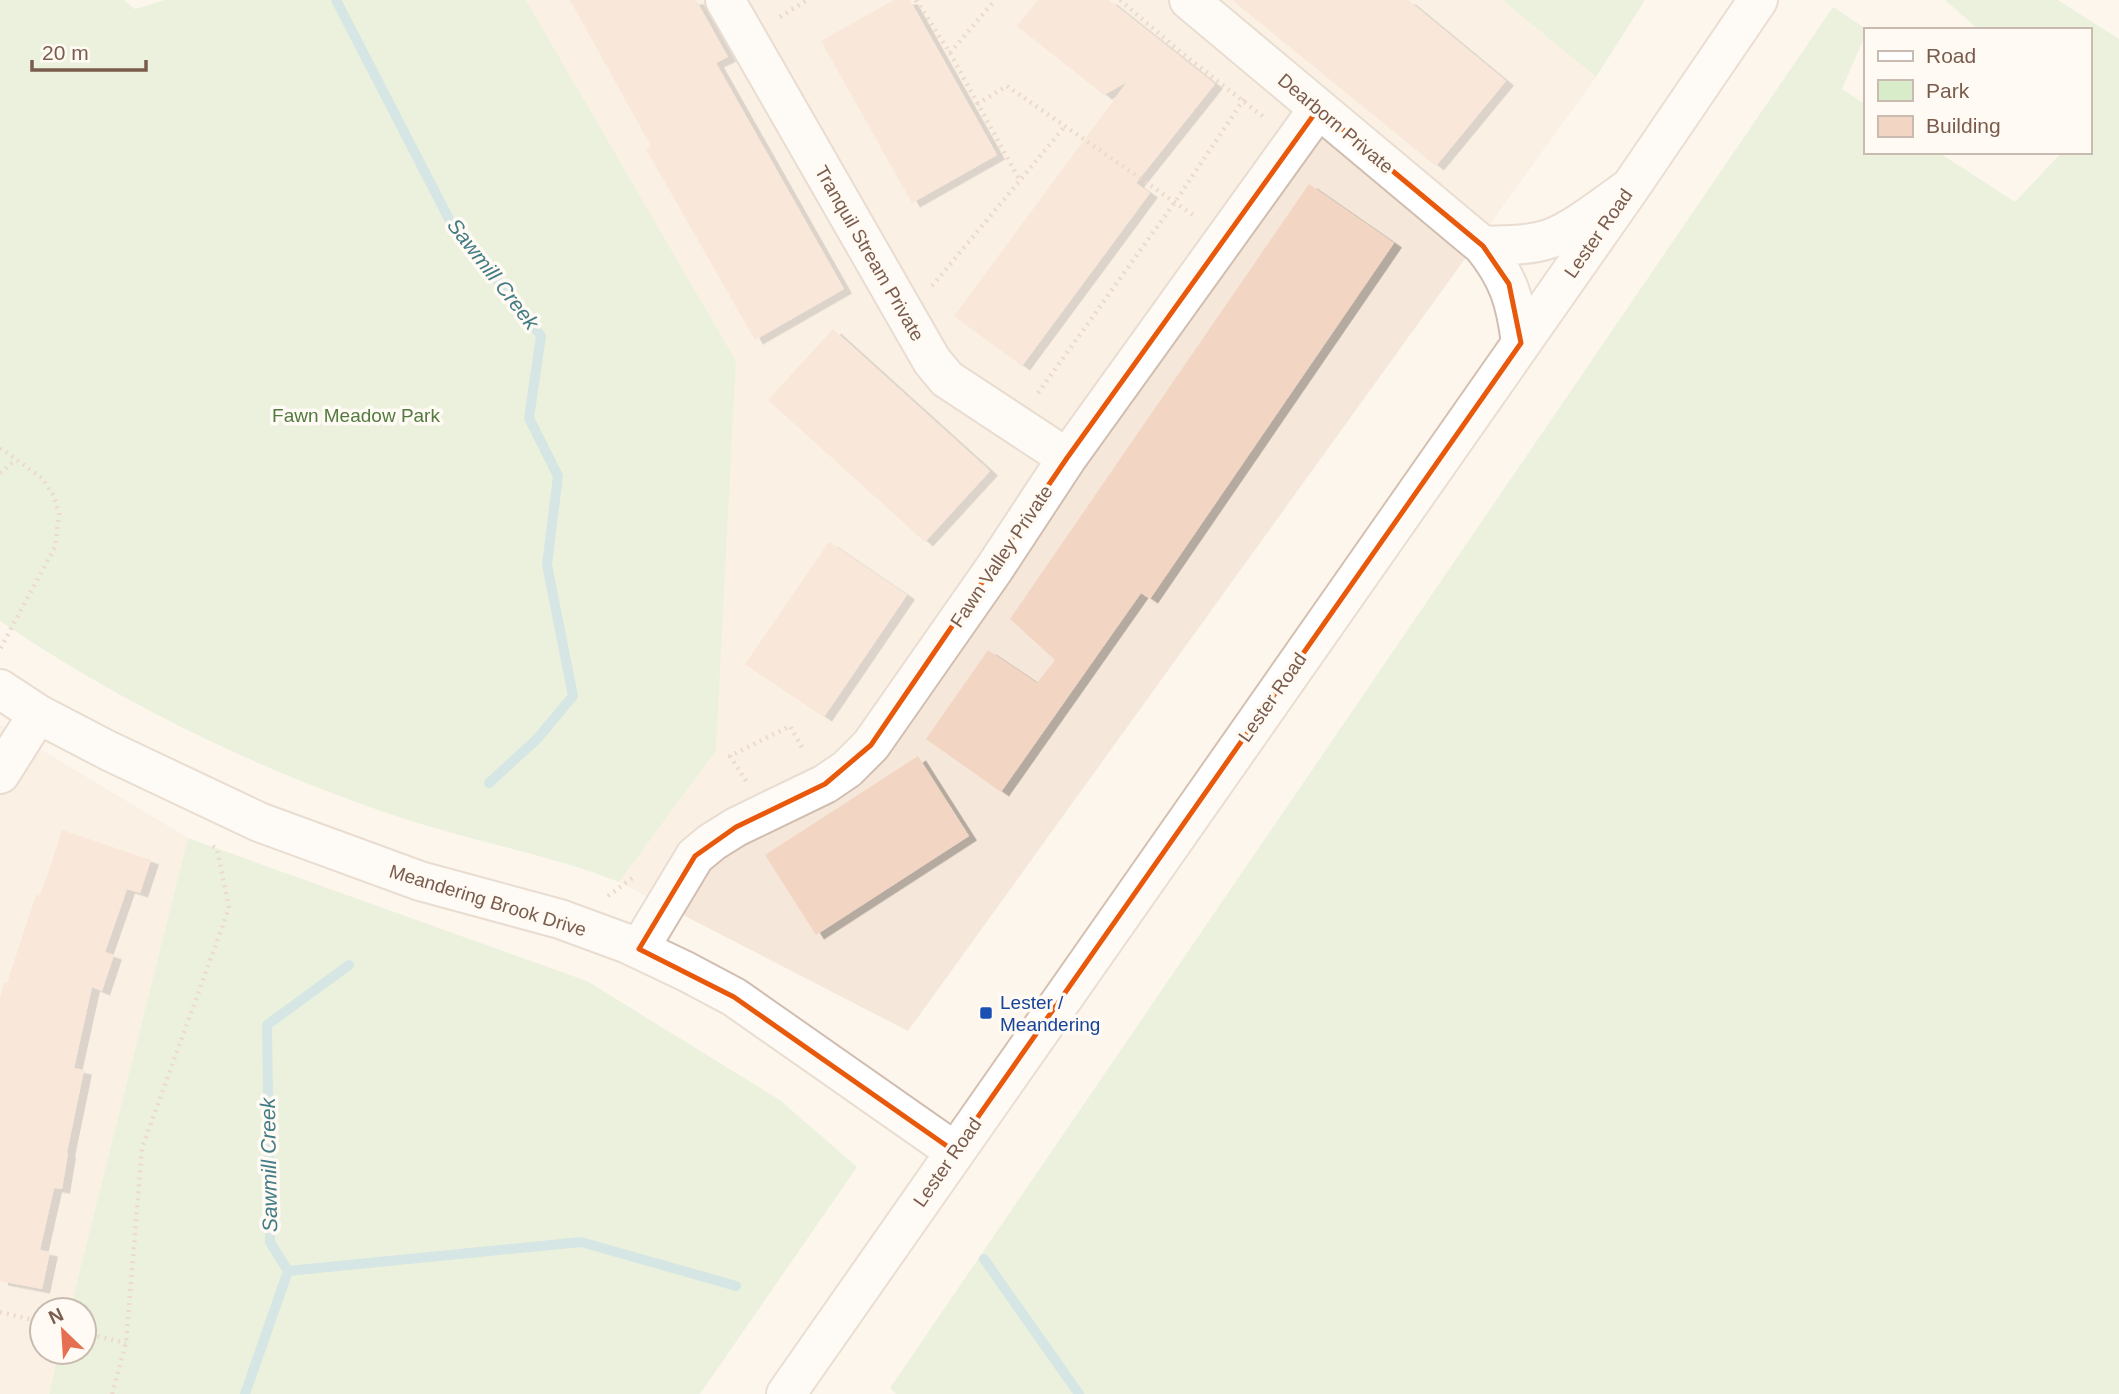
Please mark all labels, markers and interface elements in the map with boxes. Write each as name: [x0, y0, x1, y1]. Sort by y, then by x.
scale bar: [32, 28, 145, 72]
legend: [1864, 28, 2091, 154]
text: 20 m: [42, 41, 89, 64]
text: Road: [1926, 44, 1976, 67]
street label: Dearborn Private: [1274, 69, 1397, 178]
text: Park: [1926, 79, 1970, 102]
text: Building: [1926, 114, 2001, 137]
street label: Tranquil Stream Private: [811, 162, 928, 345]
street label: Lester Road: [1560, 185, 1637, 282]
water label: Sawmill Creek: [443, 214, 545, 335]
park label: Fawn Meadow Park: [272, 405, 440, 426]
street label: Fawn Valley Private: [946, 481, 1057, 631]
street label: Lester Road: [1234, 649, 1311, 746]
street label: Meandering Brook Drive: [387, 860, 589, 940]
place label: Lester / Meandering: [1000, 992, 1100, 1035]
marker: Lester / Meandering: [978, 1005, 994, 1021]
water label: Sawmill Creek: [256, 1096, 281, 1232]
street label: Lester Road: [909, 1114, 986, 1211]
north arrow: [28, 1296, 98, 1366]
text: N: [45, 1304, 67, 1328]

